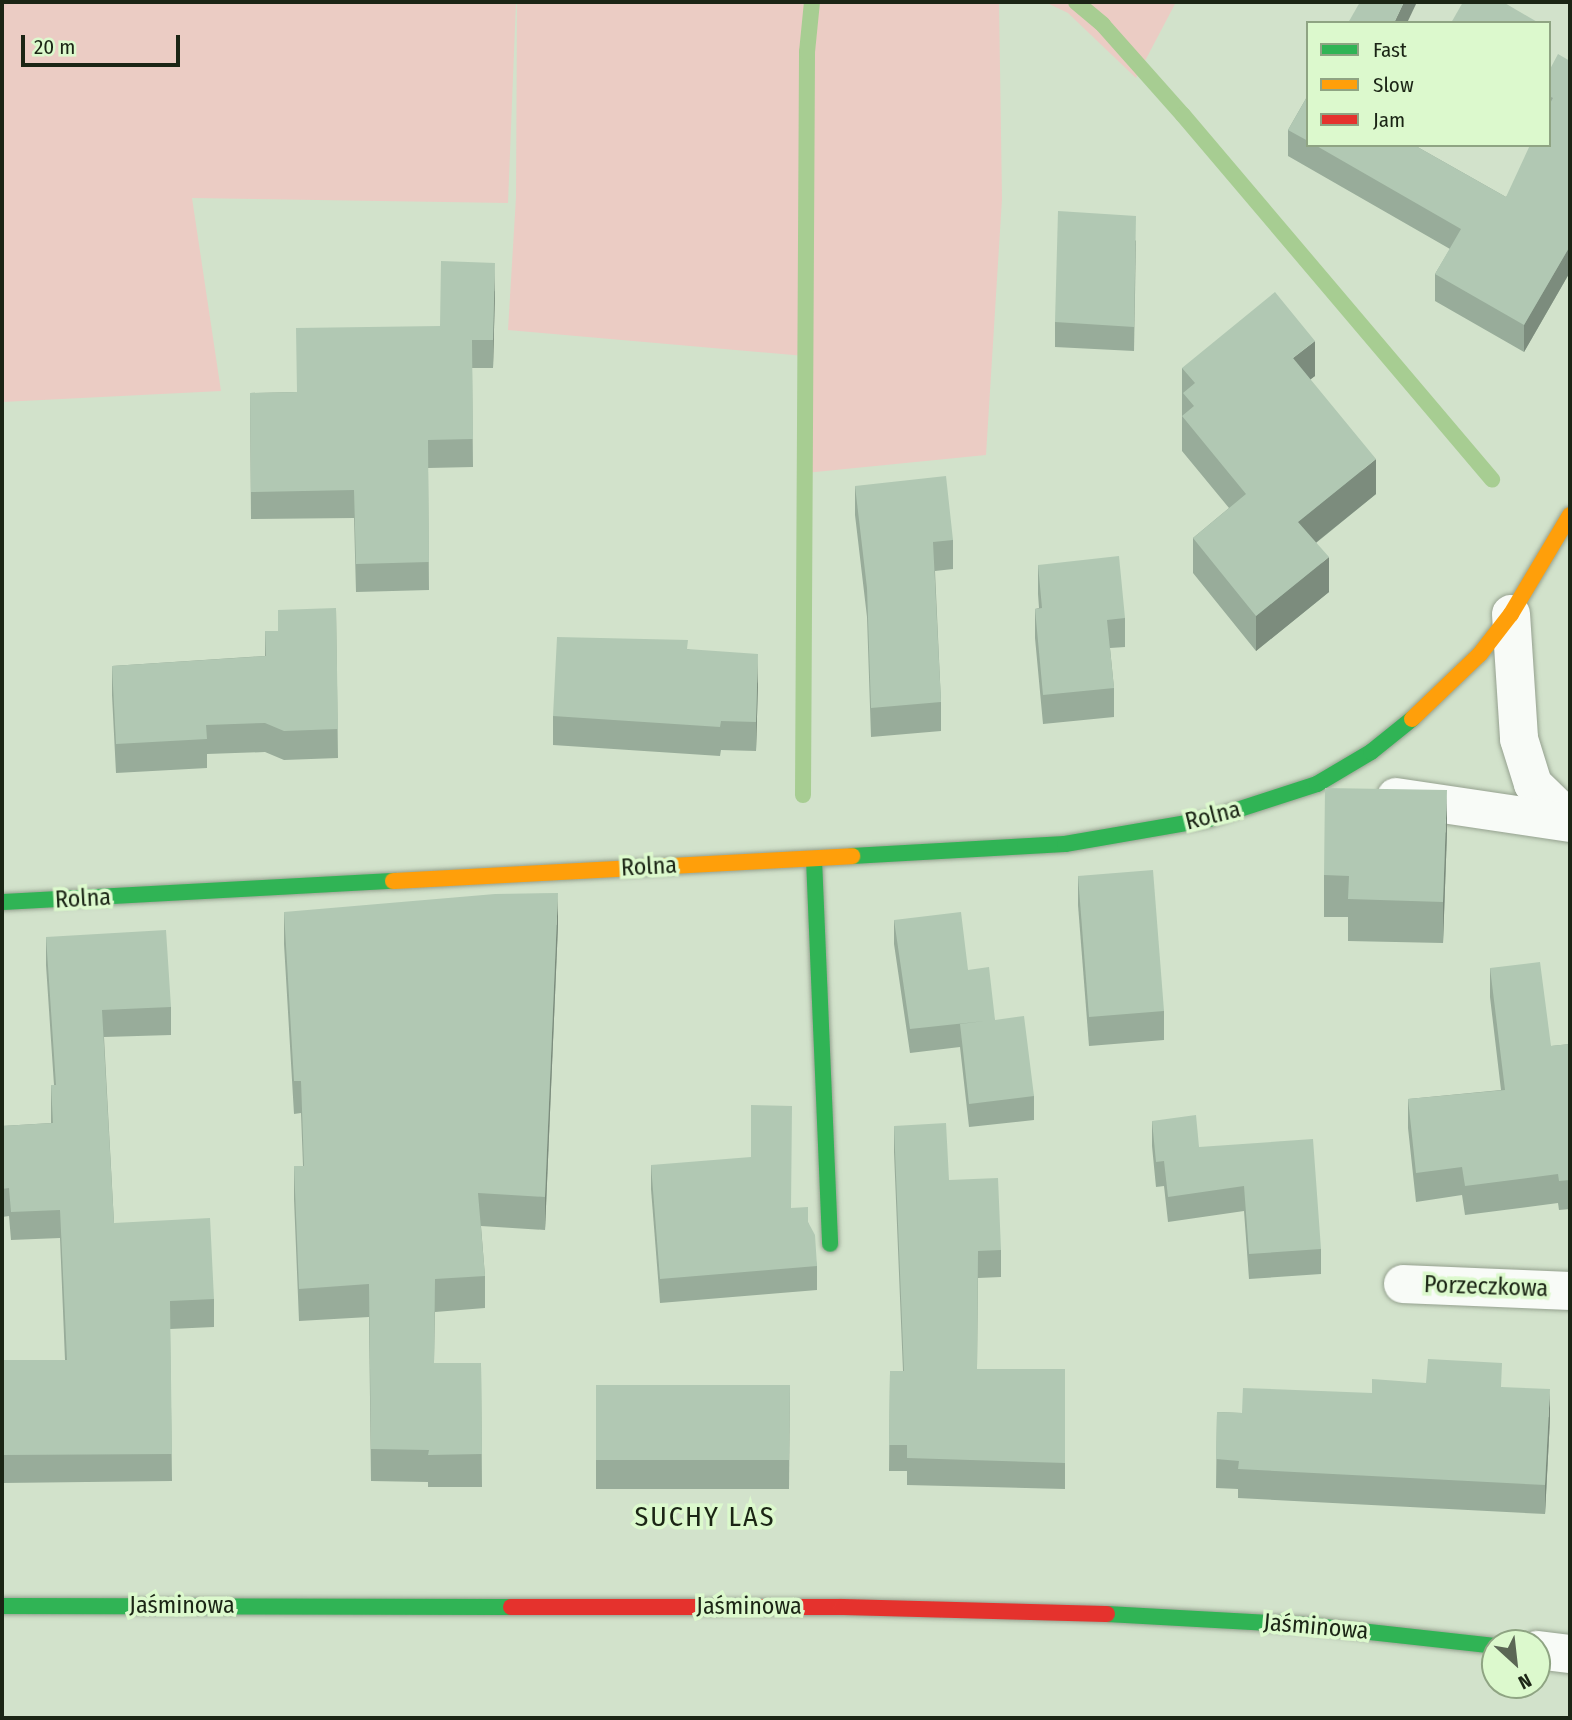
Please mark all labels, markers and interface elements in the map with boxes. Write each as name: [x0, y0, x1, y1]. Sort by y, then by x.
scale bar: [24, 21, 184, 65]
legend: [1306, 21, 1551, 147]
text: 20 m: [34, 34, 75, 60]
text: Fast: [1373, 37, 1407, 63]
text: Slow: [1373, 72, 1414, 98]
text: Jam: [1373, 107, 1405, 133]
street label: Rolna: [1182, 795, 1244, 837]
street label: Rolna: [620, 851, 678, 883]
street label: Rolna: [54, 883, 112, 915]
street label: Porzeczkowa: [1423, 1270, 1549, 1304]
district label: SUCHY LAS: [636, 1500, 774, 1534]
street label: Jaśminowa: [129, 1592, 235, 1620]
street label: Jaśminowa: [696, 1593, 802, 1621]
street label: Jaśminowa: [1262, 1608, 1370, 1646]
north arrow: [1481, 1629, 1551, 1699]
text: N: [1515, 1669, 1535, 1694]

